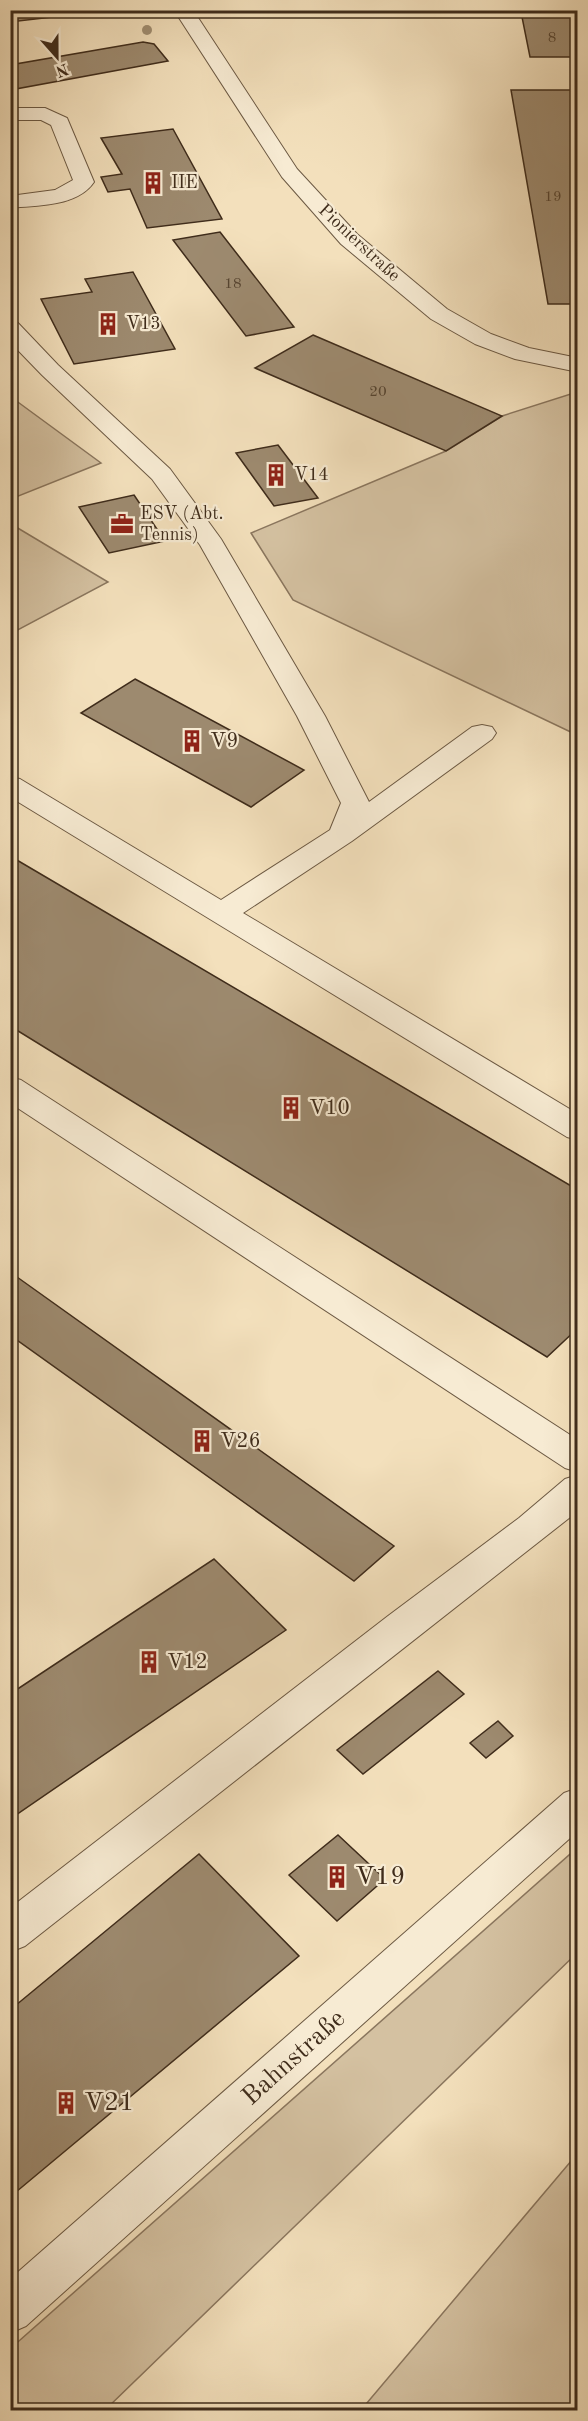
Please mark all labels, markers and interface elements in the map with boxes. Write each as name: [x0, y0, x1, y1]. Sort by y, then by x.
north arrow: [27, 27, 87, 87]
house number: 8: [548, 31, 556, 46]
text: N: [52, 59, 70, 79]
building icon: IIE: [140, 170, 166, 196]
place label: IIE: [171, 174, 198, 192]
house number: 19: [544, 190, 562, 205]
street label: Pionierstraße: [315, 201, 403, 285]
house number: 18: [224, 277, 242, 292]
building icon: V13: [95, 311, 121, 337]
place label: V13: [126, 315, 161, 333]
house number: 20: [369, 385, 387, 400]
building icon: V14: [263, 462, 289, 488]
place label: V14: [294, 466, 329, 484]
place label: ESV (Abt. Tennis): [140, 504, 223, 544]
office icon: ESV (Abt. Tennis): [109, 511, 135, 537]
building icon: V9: [179, 728, 205, 754]
place label: V9: [210, 731, 238, 752]
building icon: V10: [278, 1095, 304, 1121]
place label: V10: [309, 1098, 350, 1119]
building icon: V26: [189, 1428, 215, 1454]
place label: V26: [220, 1431, 261, 1452]
building icon: V12: [136, 1649, 162, 1675]
place label: V12: [167, 1652, 208, 1673]
building icon: V19: [324, 1864, 350, 1890]
place label: V19: [355, 1864, 405, 1890]
street label: Bahnstraße: [238, 2005, 350, 2111]
building icon: V21: [53, 2090, 79, 2116]
place label: V21: [84, 2090, 134, 2116]

